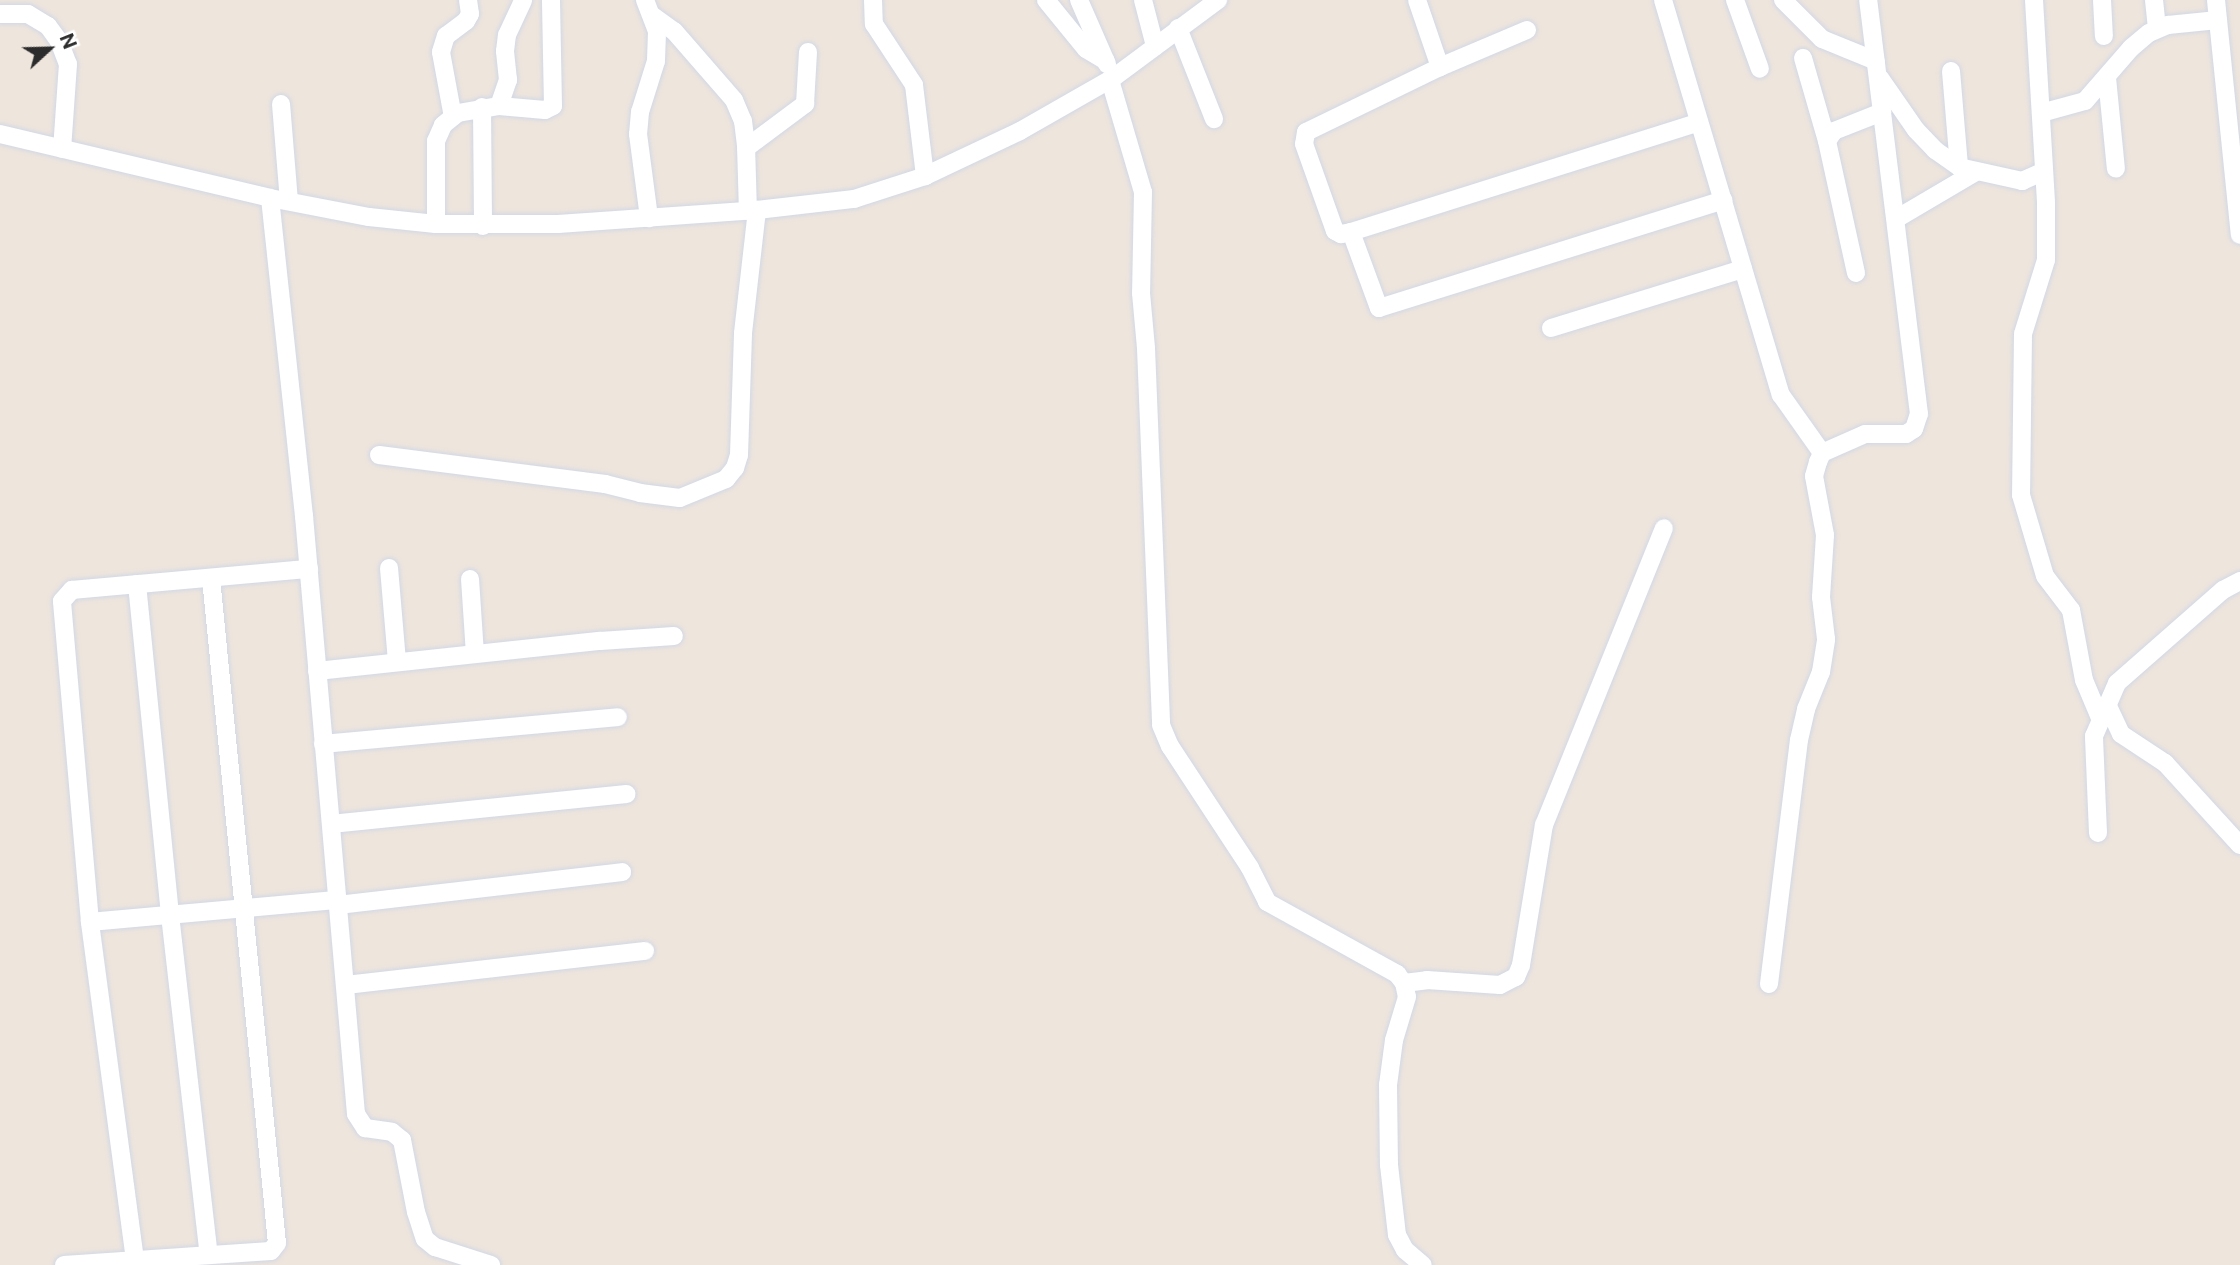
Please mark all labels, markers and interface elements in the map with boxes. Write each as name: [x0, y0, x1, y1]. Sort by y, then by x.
north arrow: [14, 14, 84, 84]
text: N: [55, 30, 81, 52]

